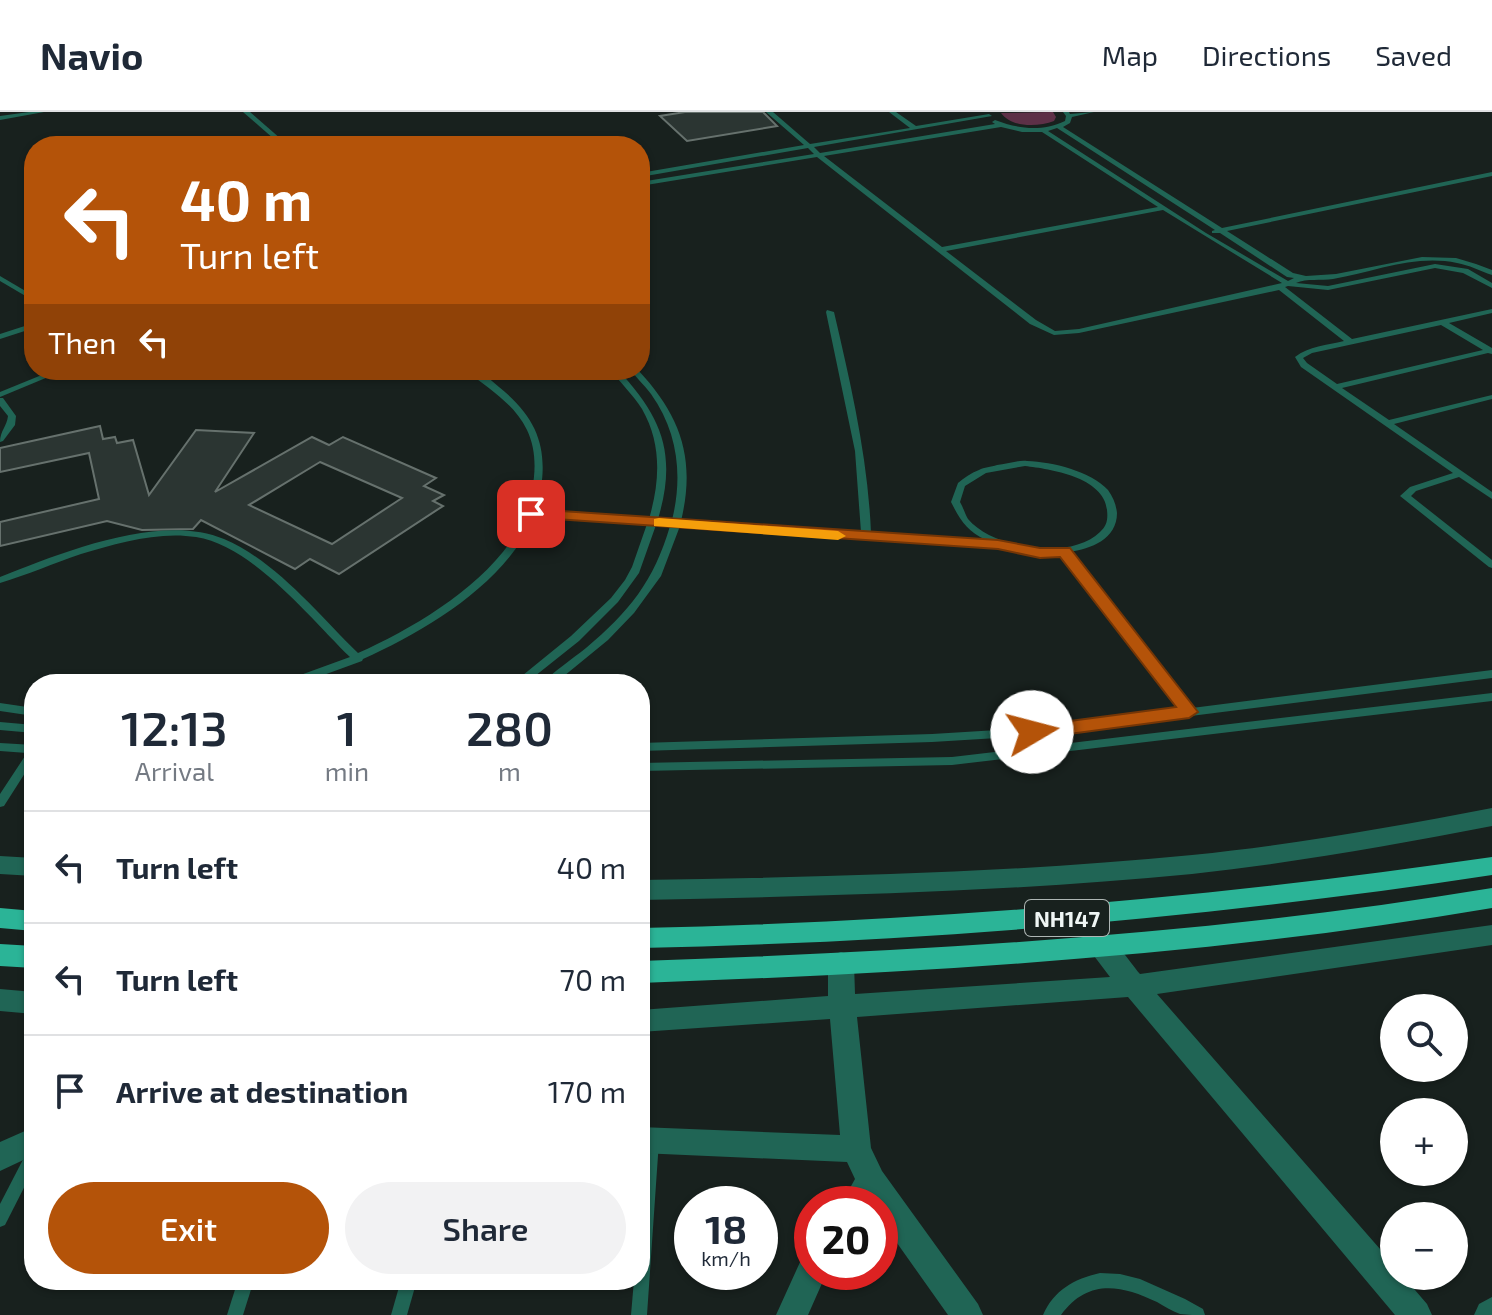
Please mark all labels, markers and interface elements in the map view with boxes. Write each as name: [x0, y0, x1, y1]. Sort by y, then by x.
text: Navio: [40, 32, 143, 78]
text: Map: [1102, 38, 1158, 72]
text: Directions: [1202, 38, 1331, 72]
text: Saved: [1375, 38, 1452, 72]
text: 40 m: [180, 165, 312, 232]
icon: left: [48, 168, 152, 272]
text: Turn left: [180, 233, 319, 276]
icon: left: [132, 320, 176, 364]
text: Then: [48, 324, 116, 360]
pin: [497, 480, 565, 548]
icon: arrive: [509, 492, 553, 536]
position arrow: [990, 690, 1074, 774]
text: 12:13: [121, 698, 228, 756]
text: 1: [337, 698, 357, 756]
text: 280: [466, 698, 553, 756]
text: Arrival: [135, 755, 214, 786]
text: min: [325, 755, 369, 786]
text: m: [498, 755, 521, 786]
icon: left: [48, 845, 92, 889]
text: Turn left: [116, 849, 238, 885]
text: 40 m: [556, 849, 626, 885]
road number: NH147: [1025, 900, 1109, 936]
icon: left: [48, 957, 92, 1001]
text: Turn left: [116, 961, 238, 997]
text: 70 m: [560, 961, 626, 997]
map controls: [1380, 994, 1468, 1290]
button: search: [1380, 994, 1468, 1082]
icon: arrive: [48, 1069, 92, 1113]
text: Arrive at destination: [116, 1073, 408, 1109]
text: 170 m: [548, 1073, 626, 1109]
button: +: [1380, 1098, 1468, 1186]
button: Exit: [48, 1182, 329, 1274]
button: Share: [345, 1182, 626, 1274]
speed limit sign: 20: [794, 1186, 898, 1290]
button: −: [1380, 1202, 1468, 1290]
text: 18: [705, 1204, 747, 1252]
text: km/h: [701, 1246, 751, 1270]

